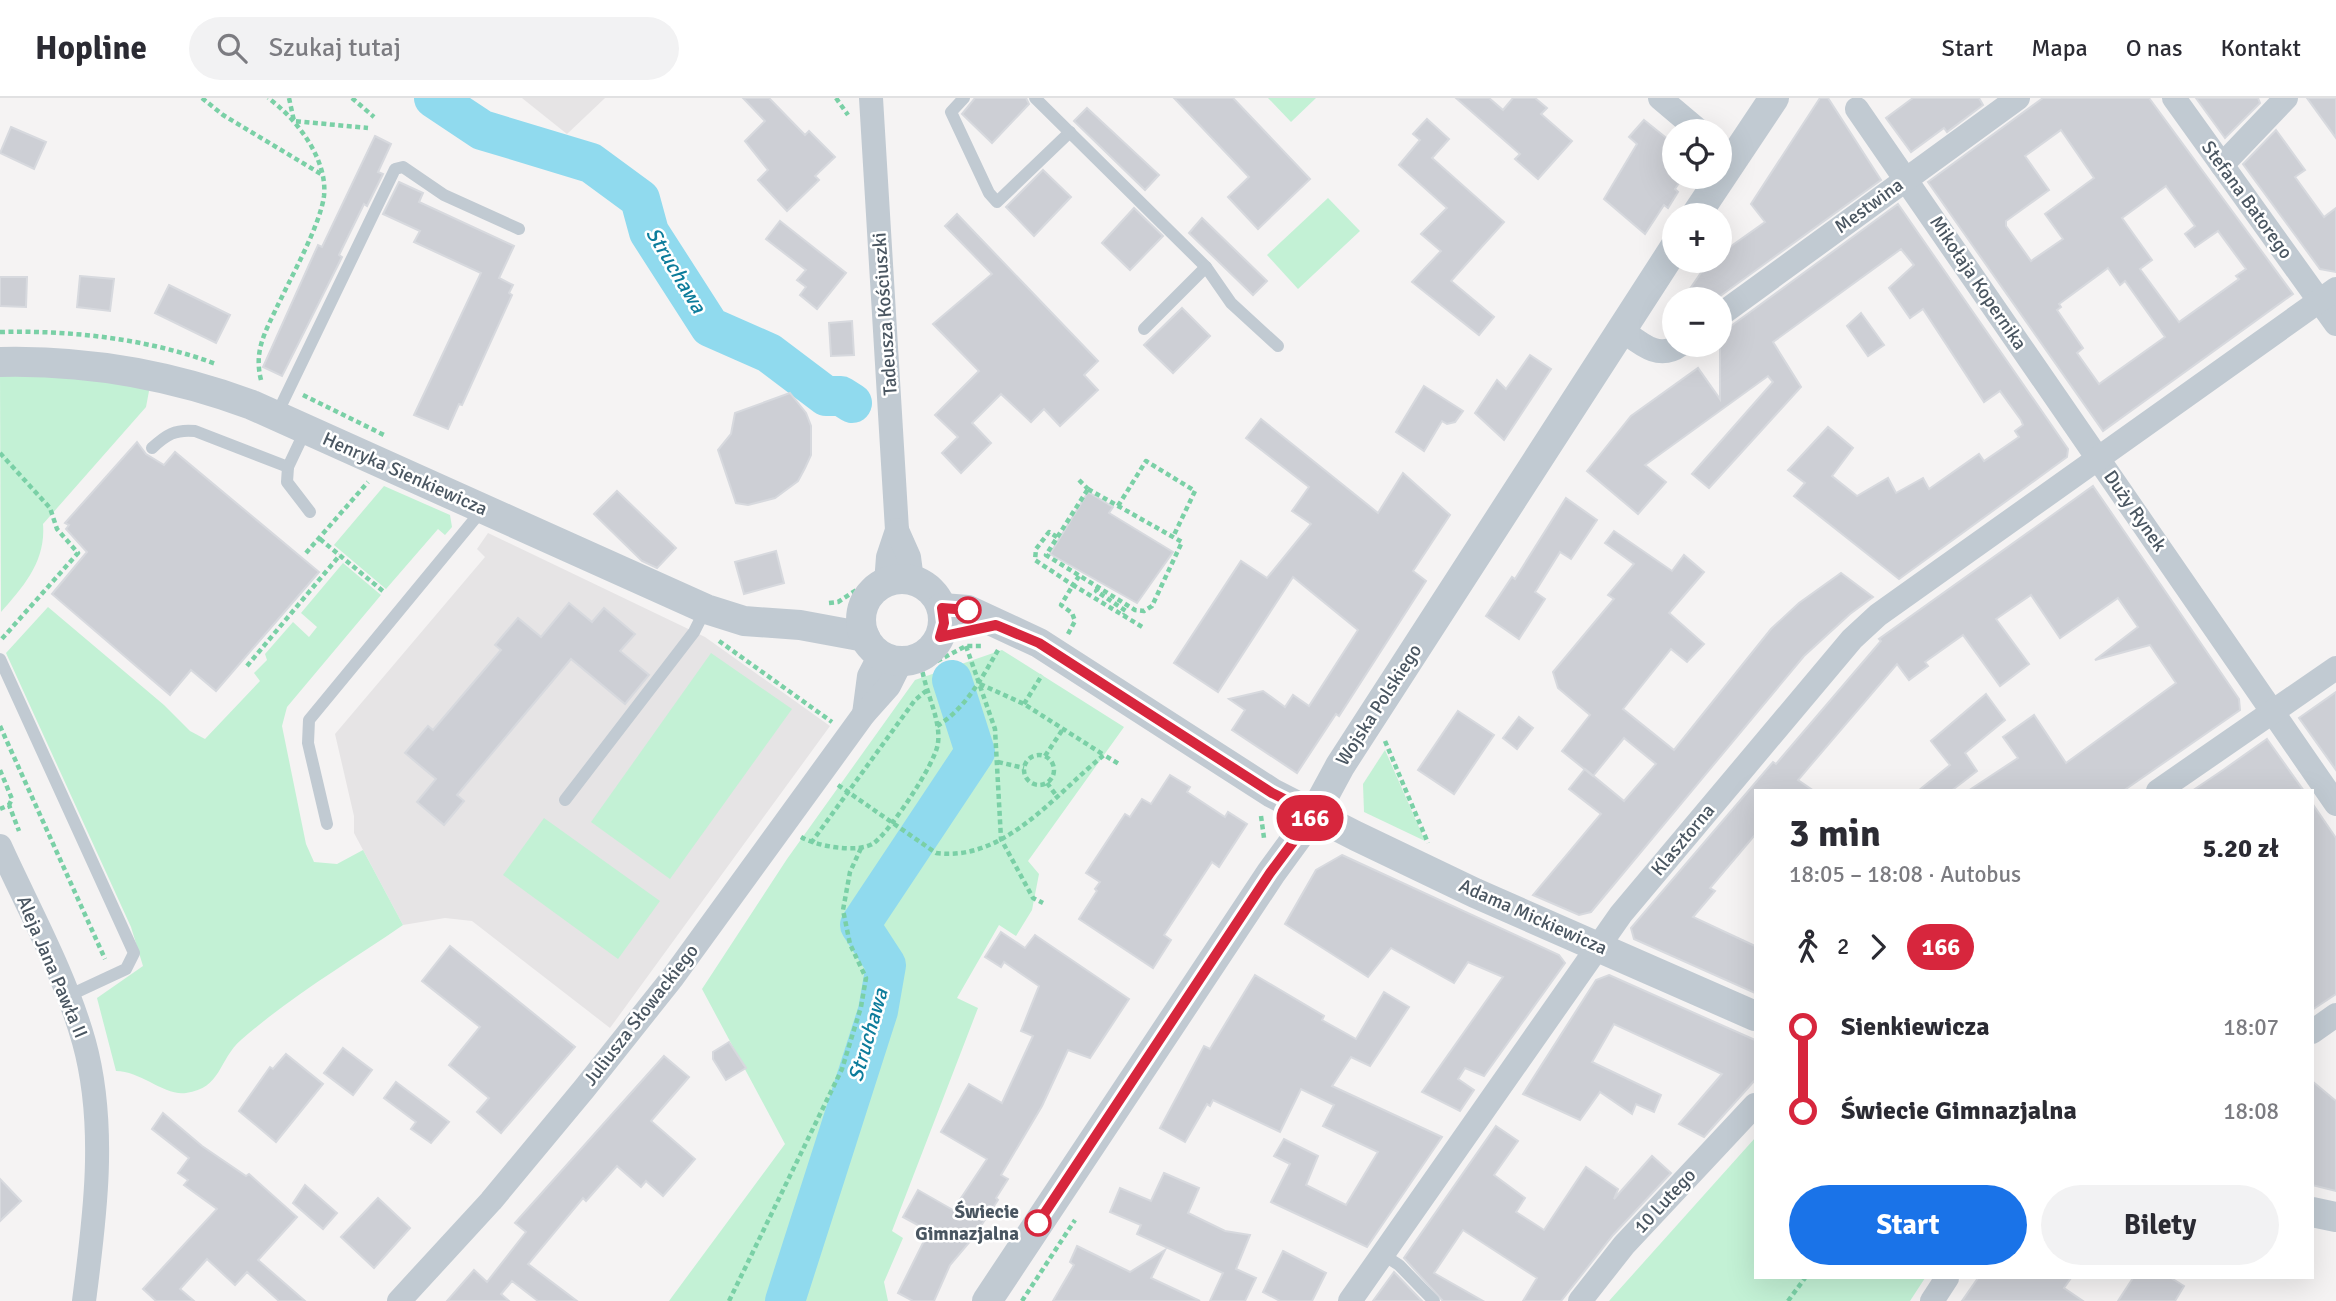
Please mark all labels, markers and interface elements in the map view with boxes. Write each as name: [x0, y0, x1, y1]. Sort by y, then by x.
search box: [189, 17, 679, 80]
text: Hopline: [35, 28, 147, 69]
icon: search: [213, 29, 251, 67]
text: Szukaj tutaj: [269, 32, 401, 64]
text: Start: [1942, 33, 1993, 63]
text: Mapa: [2031, 33, 2088, 63]
text: O nas: [2126, 33, 2183, 63]
text: Kontakt: [2221, 33, 2301, 63]
map controls: [1662, 119, 1732, 357]
button: locate: [1662, 119, 1732, 189]
street label: Stefana Batorego: [2196, 136, 2298, 264]
street label: Mestwina: [1830, 173, 1908, 239]
button: +: [1662, 203, 1732, 273]
street label: Mikołaja Kopernika: [1924, 211, 2032, 355]
water label: Struchawa: [640, 222, 712, 319]
street label: Tadeusza Kościuszki: [867, 232, 903, 396]
button: −: [1662, 287, 1732, 357]
street label: Henryka Sienkiewicza: [319, 427, 491, 521]
street label: Duży Rynek: [2098, 466, 2172, 557]
unlabelled marker: [955, 597, 981, 623]
street label: Wojska Polskiego: [1331, 640, 1427, 770]
line badge: 166: [1270, 795, 1350, 841]
street label: Klasztorna: [1646, 799, 1720, 881]
text: 166: [1291, 803, 1329, 833]
text: 3 min: [1789, 810, 1881, 857]
text: 5.20 zł: [2203, 833, 2279, 865]
text: 18:05 – 18:08 · Autobus: [1789, 860, 2021, 889]
street label: Adama Mickiewicza: [1455, 874, 1611, 960]
street label: Aleja Jana Pawła II: [11, 892, 93, 1042]
icon: walk: [1789, 928, 1827, 966]
icon: forward: [1859, 928, 1897, 966]
text: 2: [1837, 932, 1849, 961]
text: 166: [1921, 932, 1960, 962]
street label: Juliusza Słowackiego: [578, 939, 704, 1091]
water label: Struchawa: [842, 984, 894, 1084]
text: Sienkiewicza: [1841, 1011, 1990, 1043]
text: 18:07: [2223, 1013, 2279, 1042]
text: Świecie Gimnazjalna: [1841, 1095, 2077, 1127]
text: 18:08: [2223, 1097, 2279, 1126]
street label: 10 Lutego: [1629, 1163, 1701, 1239]
button: Start: [1789, 1185, 2027, 1265]
button: Bilety: [2041, 1185, 2279, 1265]
place label: Świecie Gimnazjalna: [915, 1200, 1019, 1246]
marker: Świecie Gimnazjalna: [1025, 1210, 1051, 1236]

